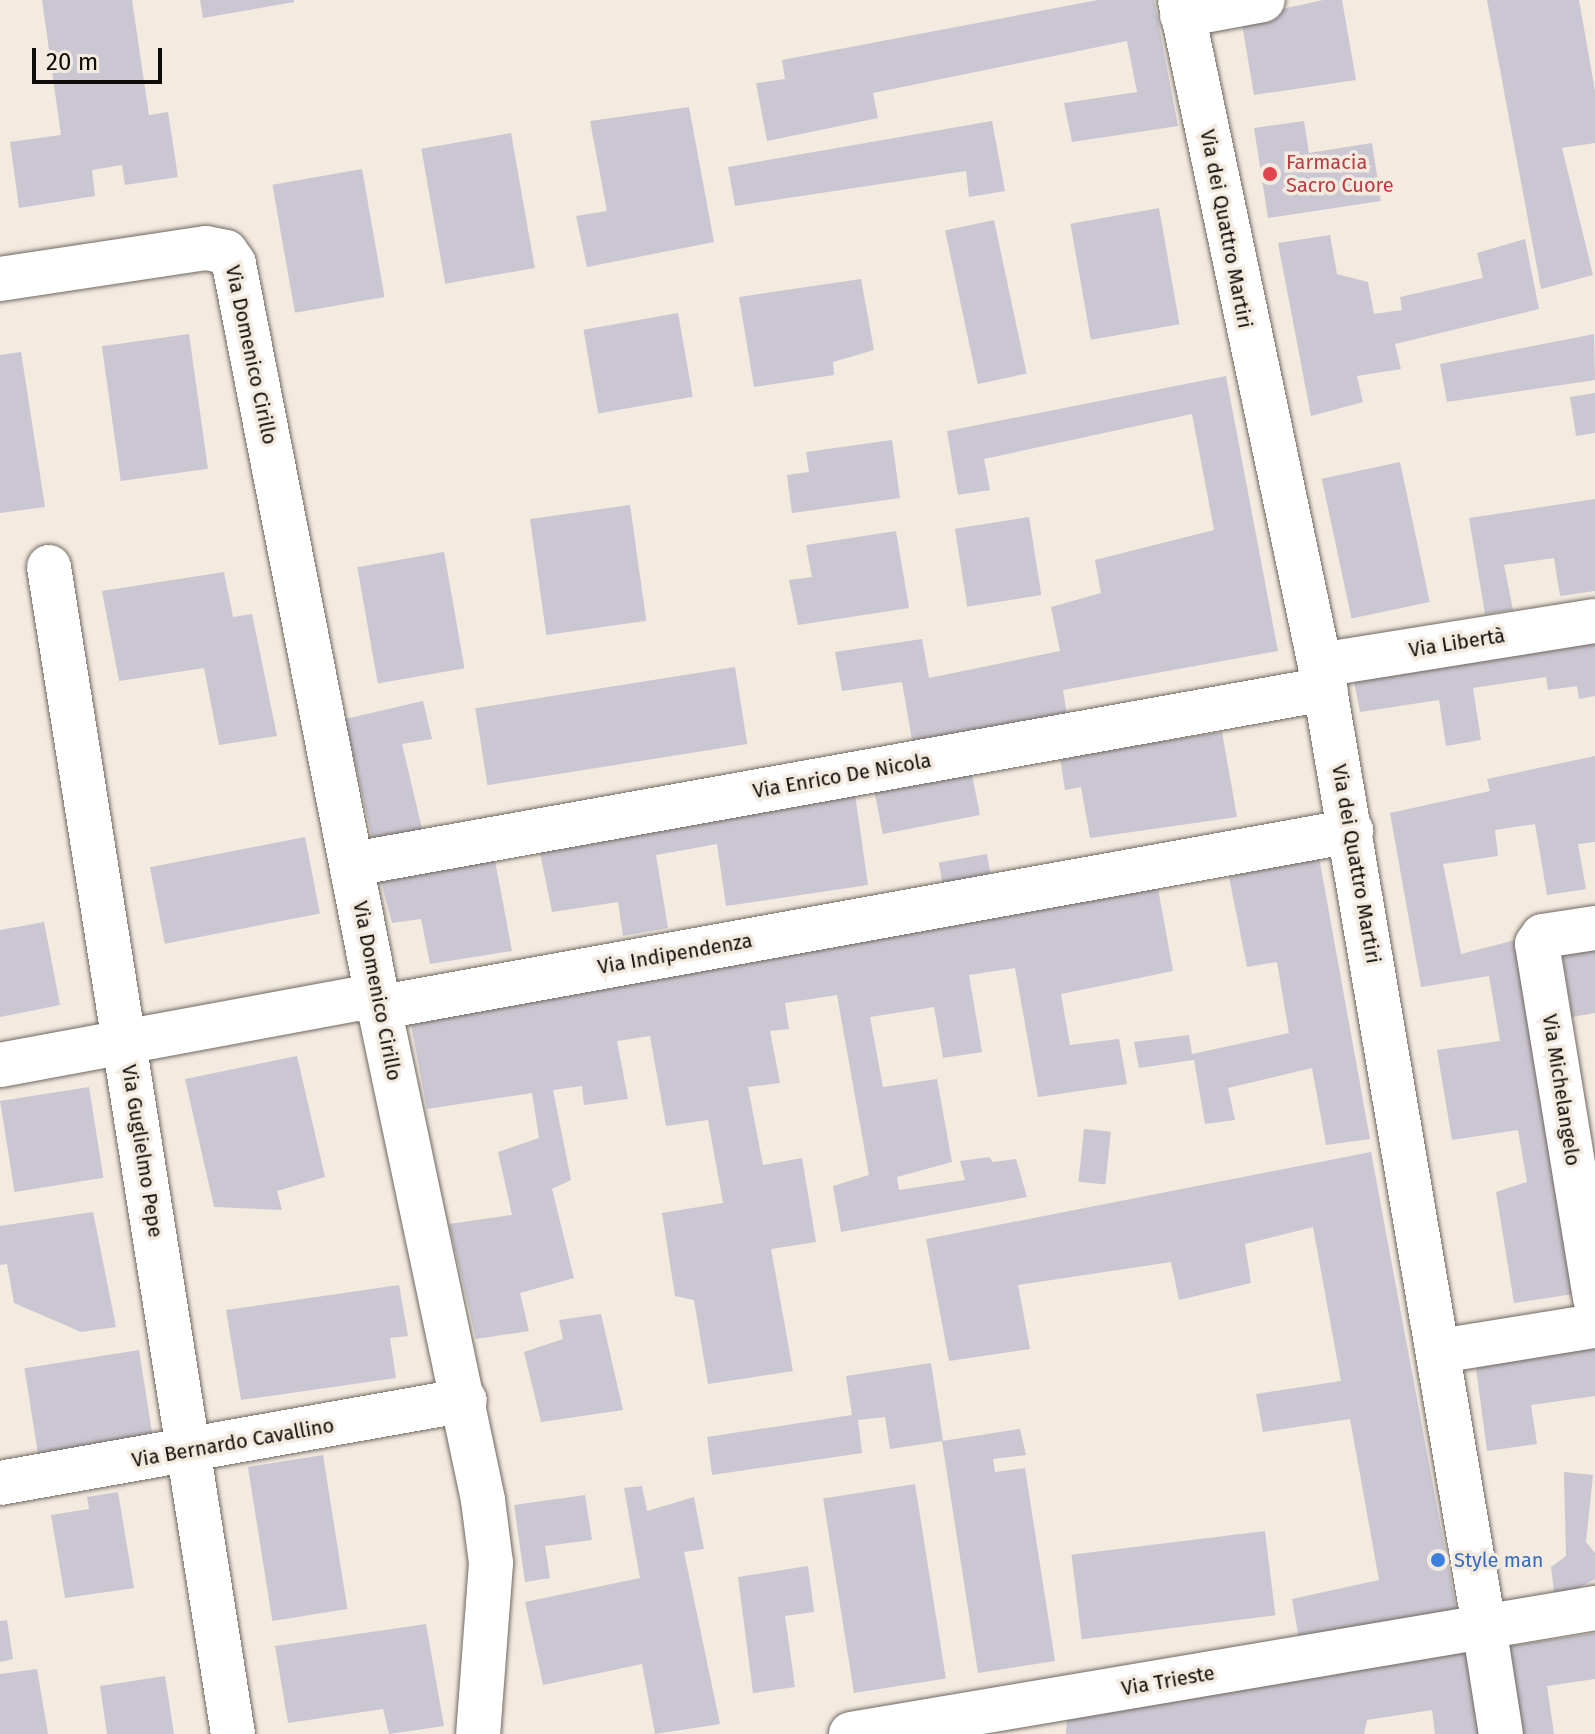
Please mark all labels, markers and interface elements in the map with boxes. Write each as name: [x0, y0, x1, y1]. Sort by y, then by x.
scale bar: [36, 32, 166, 82]
text: 20 m: [46, 48, 98, 76]
street label: Via dei Quattro Martiri: [1195, 128, 1257, 330]
place label: Farmacia Sacro Cuore: [1286, 150, 1394, 197]
marker: Farmacia Sacro Cuore: [1261, 165, 1279, 183]
street label: Via Domenico Cirillo: [220, 263, 282, 447]
street label: Via Libertà: [1407, 624, 1507, 662]
street label: Via Enrico De Nicola: [751, 749, 933, 803]
street label: Via dei Quattro Martiri: [1327, 762, 1385, 966]
street label: Via Domenico Cirillo: [348, 899, 406, 1083]
street label: Via Indipendenza: [596, 929, 754, 979]
street label: Via Michelangelo: [1537, 1013, 1585, 1167]
street label: Via Guglielmo Pepe: [116, 1063, 168, 1239]
street label: Via Bernardo Cavallino: [130, 1413, 336, 1473]
place label: Style man: [1454, 1548, 1544, 1572]
marker: Style man: [1429, 1551, 1447, 1569]
street label: Via Trieste: [1120, 1661, 1216, 1701]

